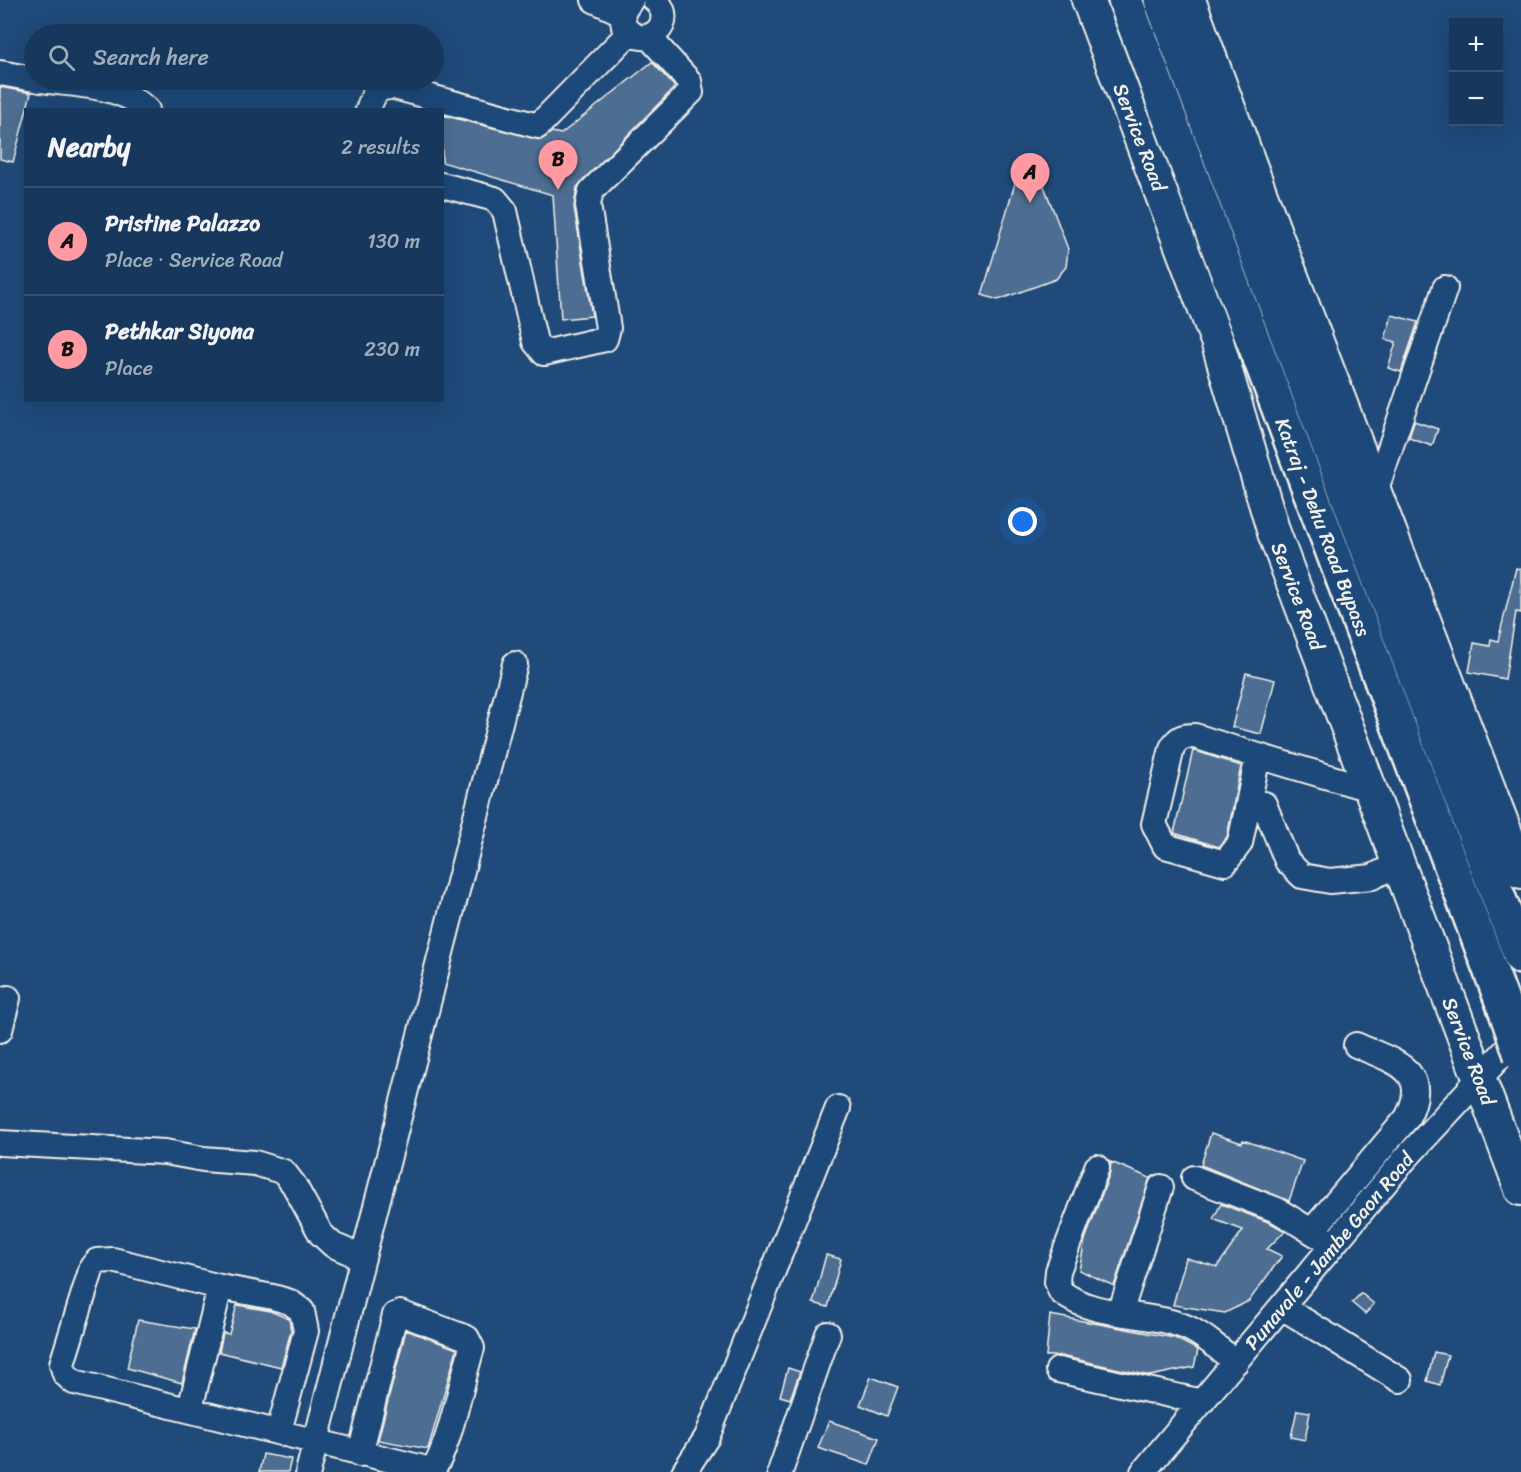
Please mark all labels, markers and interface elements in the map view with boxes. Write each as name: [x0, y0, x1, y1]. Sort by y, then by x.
map controls: [1449, 18, 1503, 126]
button: +: [1449, 18, 1503, 72]
search box: [24, 24, 444, 90]
text: Search here: [93, 38, 209, 77]
icon: search: [45, 41, 78, 74]
button: −: [1449, 72, 1503, 126]
street label: Service Road: [1103, 78, 1177, 198]
text: Nearby: [48, 124, 130, 170]
text: 2 results: [341, 130, 420, 165]
pin: B: [538, 140, 578, 190]
pin: A: [1010, 154, 1050, 203]
text: Pristine Palazzo: [105, 204, 260, 243]
text: A: [61, 224, 74, 259]
text: 130 m: [367, 224, 420, 259]
text: Place · Service Road: [105, 243, 282, 278]
text: Pethkar Siyona: [105, 312, 254, 351]
text: B: [61, 332, 74, 367]
text: 230 m: [364, 332, 420, 367]
text: Place: [105, 351, 153, 386]
street label: Katraj - Dehu Road Bypass: [1265, 413, 1381, 642]
your location: [1008, 507, 1037, 536]
street label: Service Road: [1261, 537, 1335, 657]
street label: Service Road: [1432, 992, 1506, 1112]
street label: Punavale - Jambe Gaon Road: [1236, 1143, 1424, 1358]

